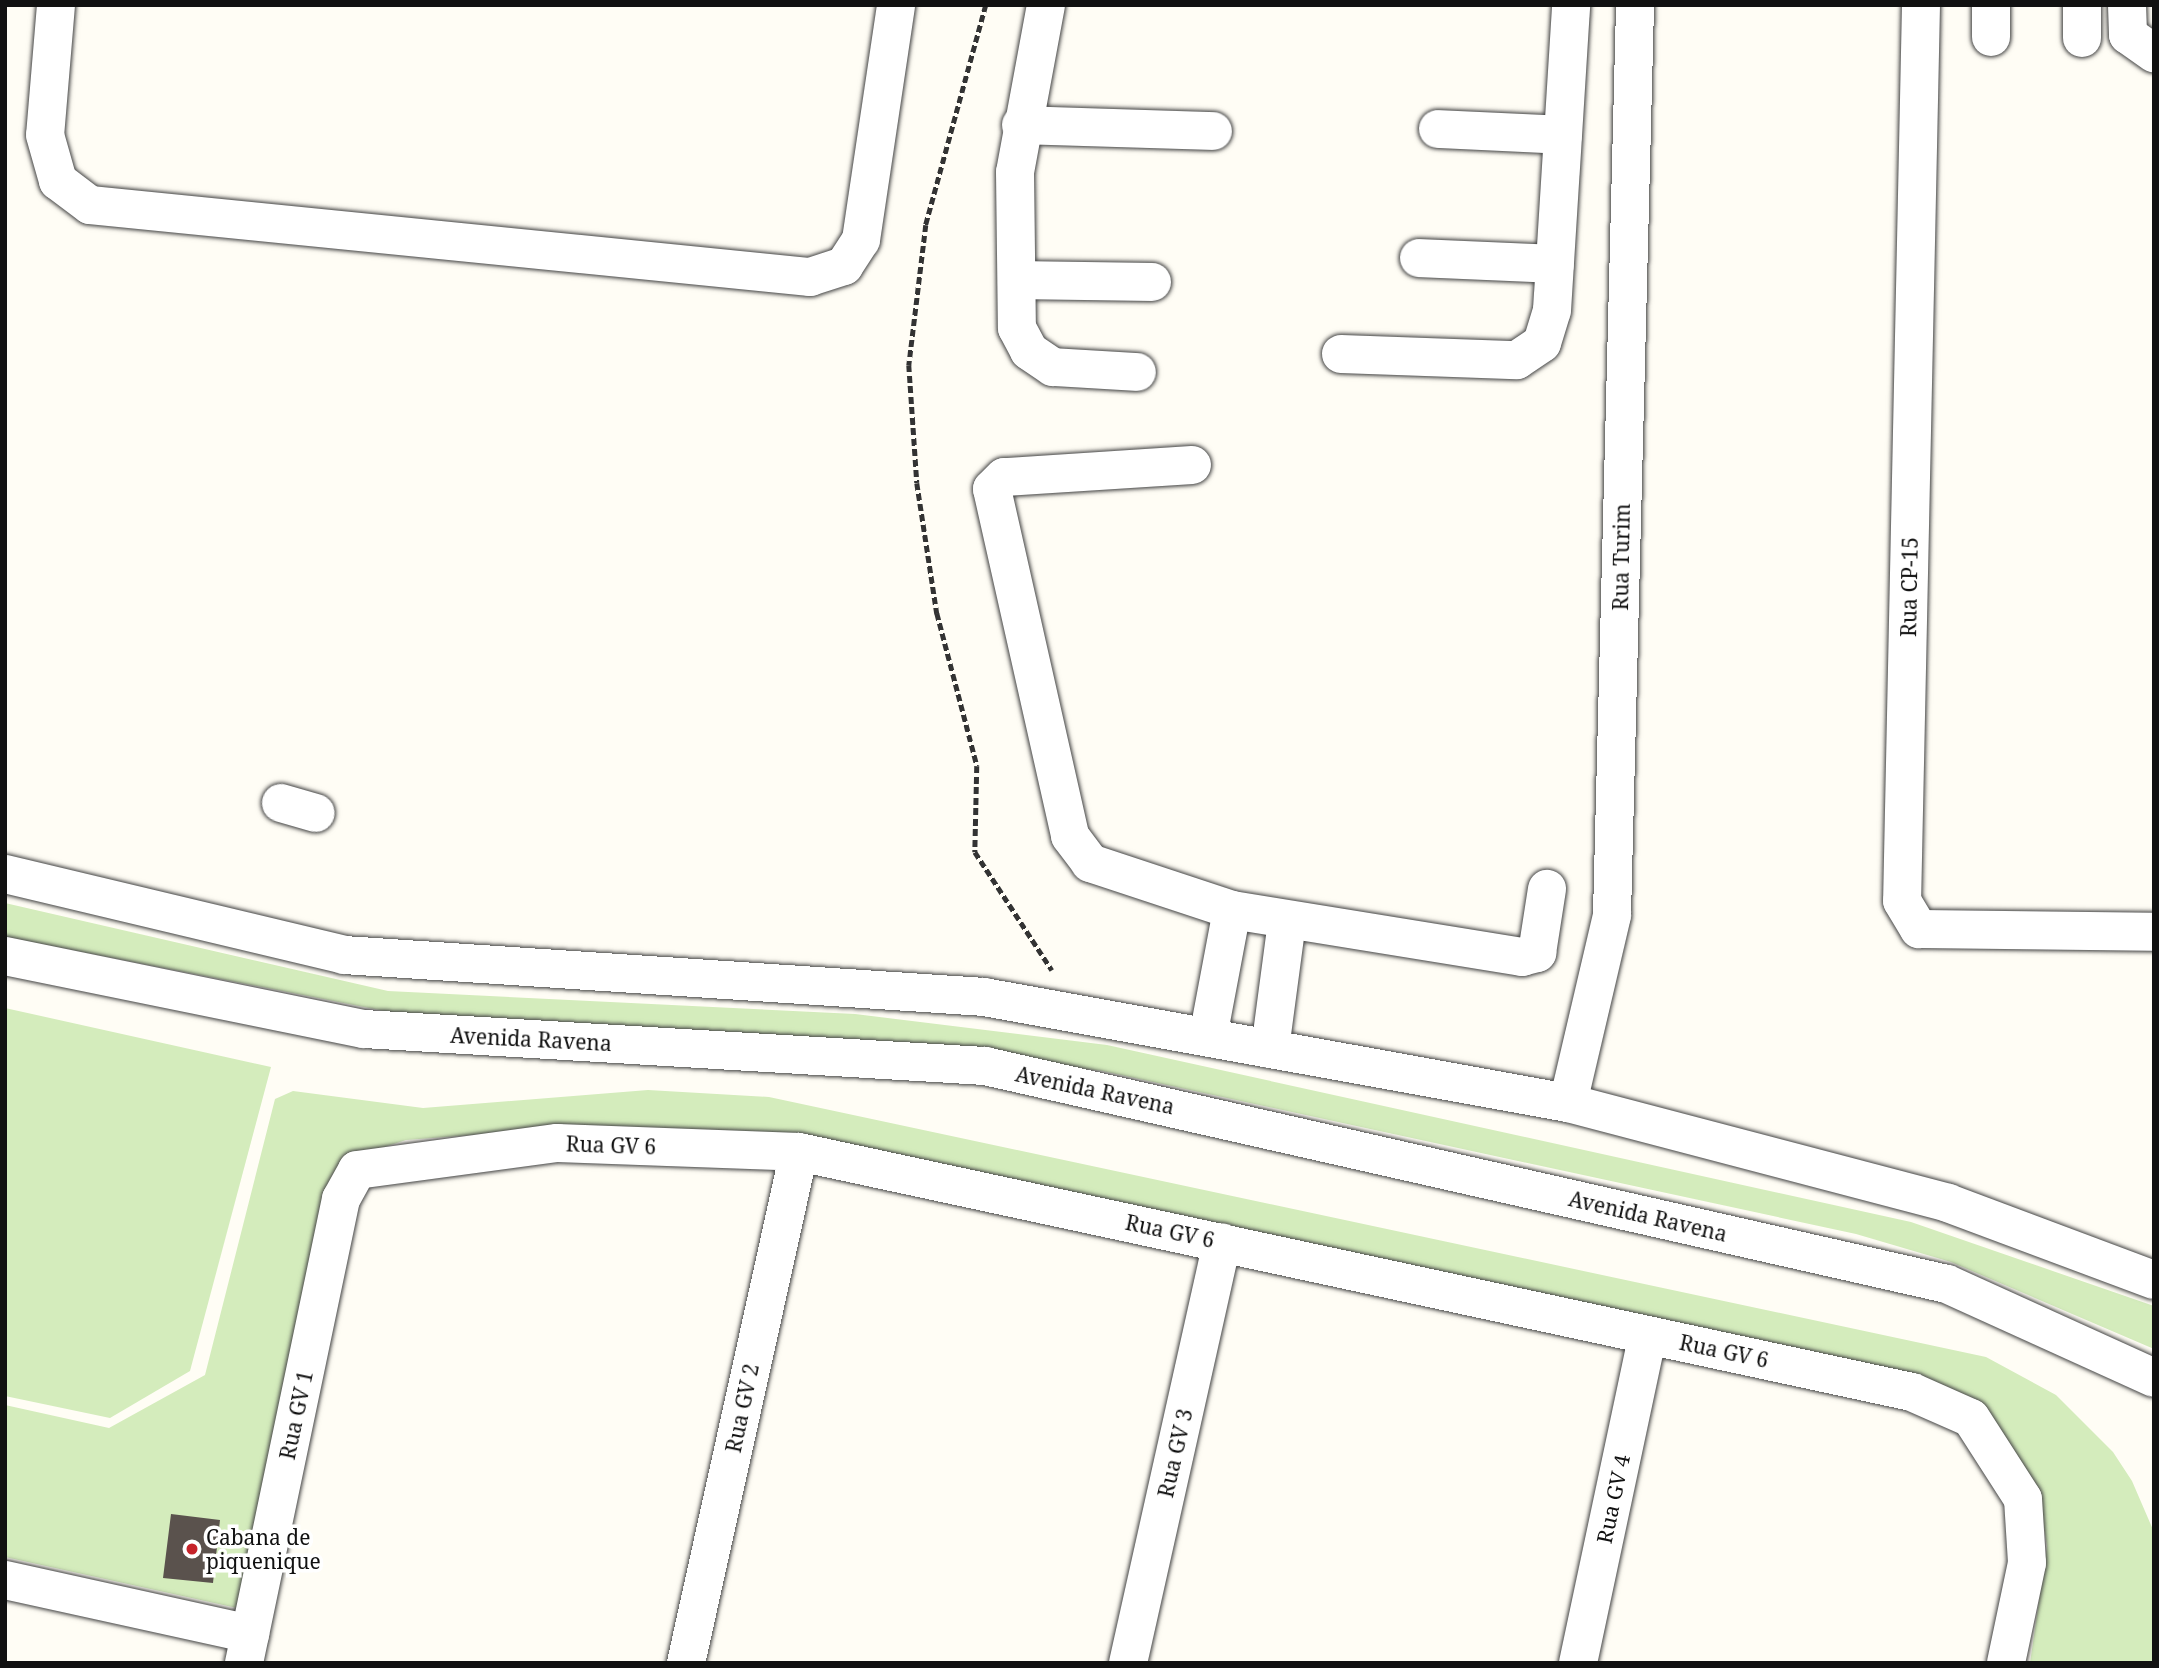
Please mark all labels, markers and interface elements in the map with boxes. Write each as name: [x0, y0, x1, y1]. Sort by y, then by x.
street label: Rua Turim: [1607, 503, 1635, 611]
street label: Rua CP-15: [1896, 537, 1922, 637]
street label: Avenida Ravena: [450, 1022, 612, 1056]
street label: Avenida Ravena: [1013, 1061, 1177, 1119]
street label: Rua GV 6: [565, 1131, 657, 1159]
street label: Avenida Ravena: [1566, 1186, 1730, 1246]
street label: Rua GV 6: [1123, 1209, 1217, 1253]
street label: Rua GV 6: [1677, 1329, 1771, 1373]
street label: Rua GV 2: [720, 1361, 764, 1455]
street label: Rua GV 1: [274, 1368, 318, 1462]
street label: Rua GV 3: [1153, 1406, 1197, 1500]
street label: Rua GV 4: [1591, 1452, 1635, 1546]
place label: Cabana de piquenique: [206, 1524, 321, 1574]
marker: Cabana de piquenique: [184, 1541, 200, 1557]

